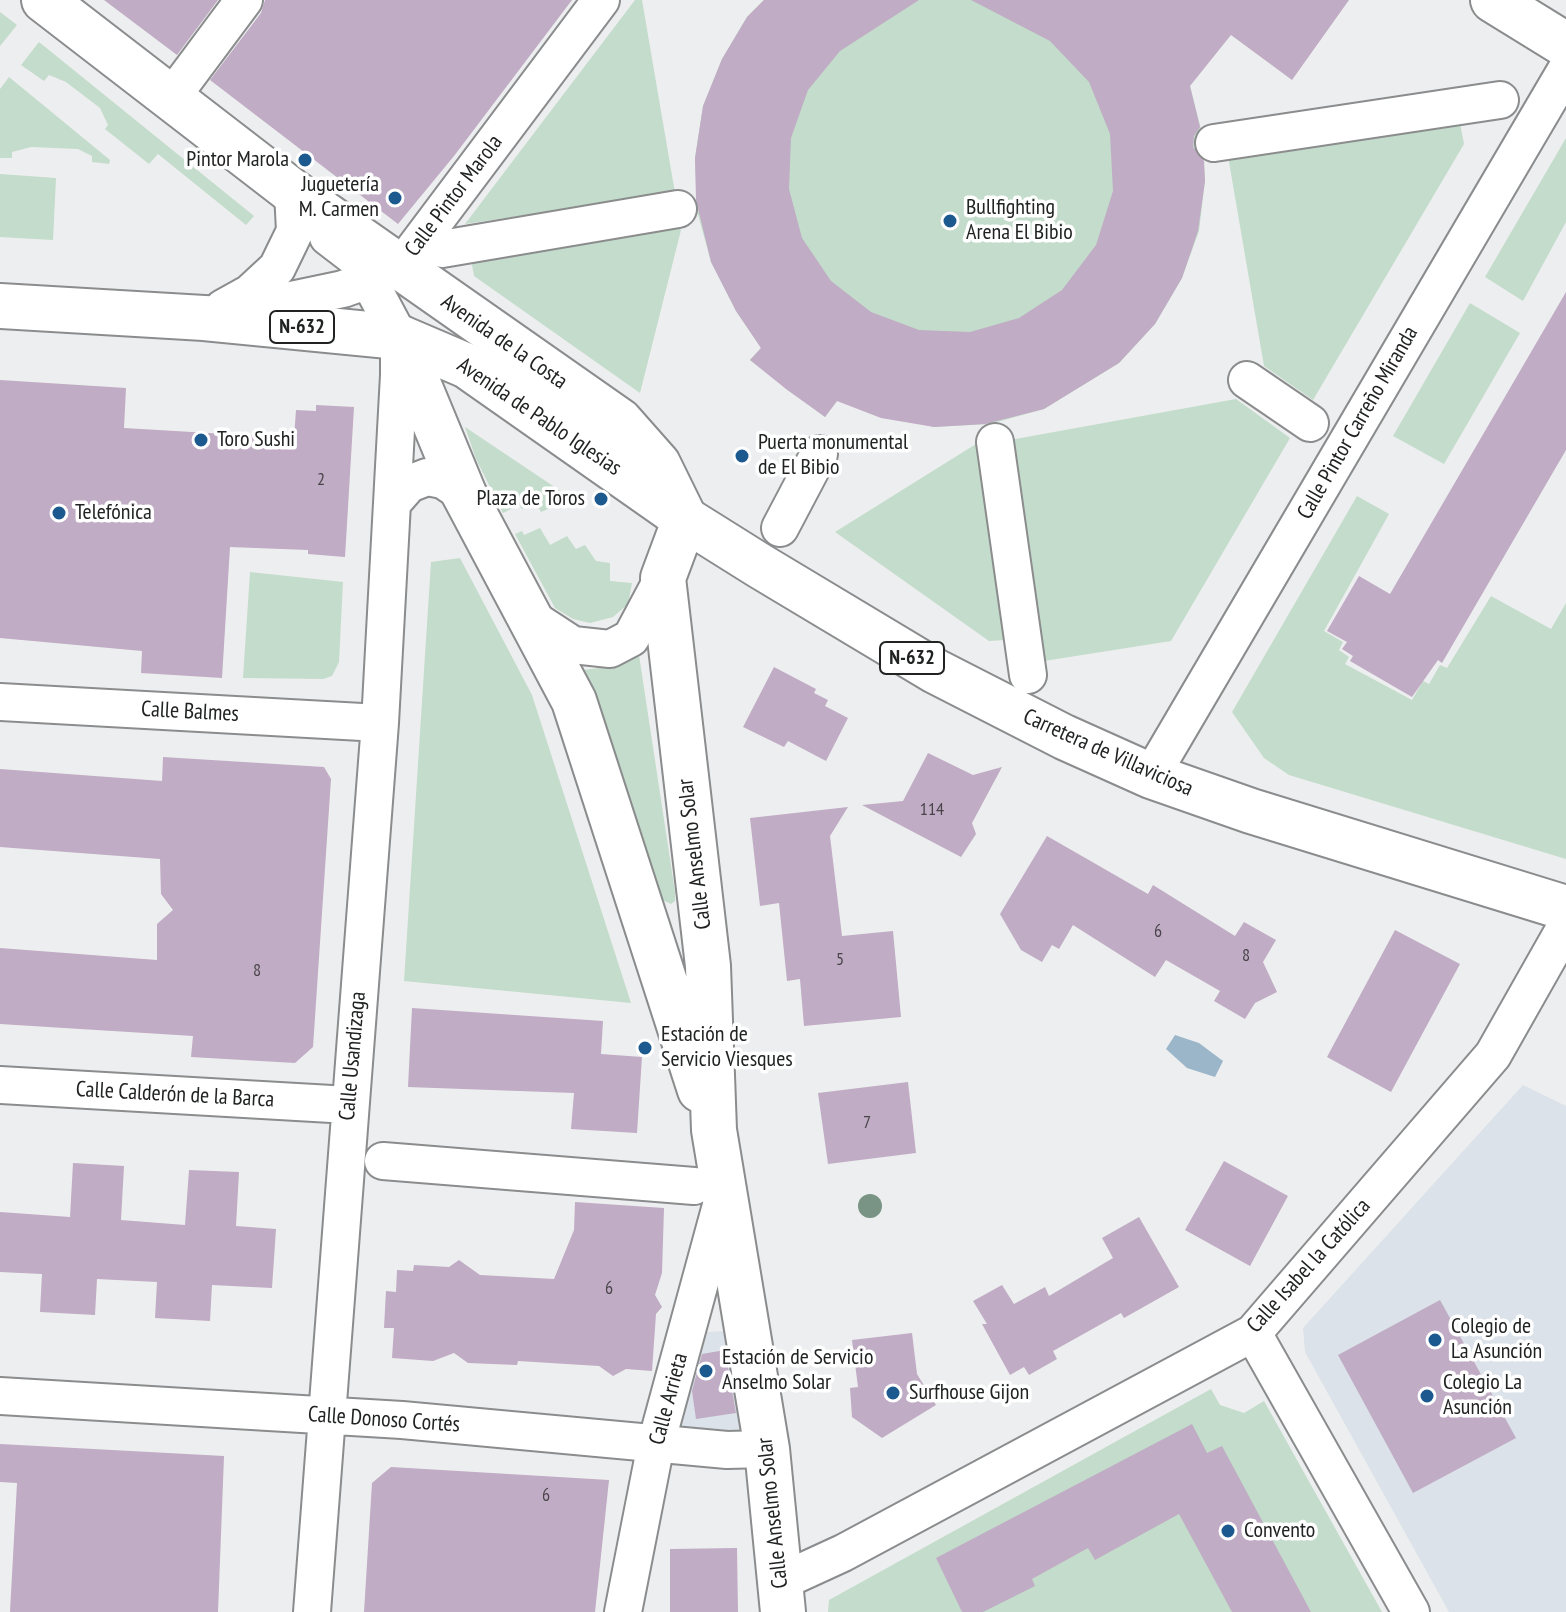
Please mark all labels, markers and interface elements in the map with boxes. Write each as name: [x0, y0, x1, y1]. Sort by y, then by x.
street label: Calle Pintor Marola: [400, 130, 508, 262]
place label: Pintor Marola: [186, 147, 289, 173]
marker: Pintor Marola: [296, 151, 314, 169]
place label: Juguetería M. Carmen: [299, 172, 379, 224]
marker: Juguetería M. Carmen: [386, 189, 404, 207]
place label: Bullfighting Arena El Bibio: [966, 195, 1073, 246]
marker: Bullfighting Arena El Bibio: [941, 212, 959, 230]
street label: Avenida de la Costa: [436, 289, 572, 395]
road number: N-632: [270, 311, 334, 343]
street label: Calle Pintor Carreño Miranda: [1292, 322, 1424, 524]
street label: Avenida de Pablo Iglesias: [452, 352, 626, 482]
place label: Toro Sushi: [217, 427, 295, 453]
place label: Puerta monumental de El Bibio: [758, 430, 908, 482]
marker: Toro Sushi: [192, 431, 210, 449]
marker: Puerta monumental de El Bibio: [733, 447, 751, 465]
house number: 2: [317, 469, 325, 491]
place label: Plaza de Toros: [476, 486, 585, 512]
marker: Plaza de Toros: [592, 490, 610, 508]
place label: Telefónica: [75, 500, 152, 526]
marker: Telefónica: [50, 504, 68, 522]
road number: N-632: [880, 642, 944, 674]
street label: Calle Balmes: [141, 696, 239, 728]
street label: Carretera de Villaviciosa: [1019, 704, 1197, 802]
street label: Calle Anselmo Solar: [673, 777, 717, 931]
house number: 114: [920, 799, 944, 821]
house number: 6: [1154, 921, 1162, 943]
house number: 8: [1242, 945, 1250, 967]
house number: 5: [836, 949, 844, 971]
house number: 8: [253, 960, 261, 982]
street label: Calle Usandizaga: [334, 990, 372, 1122]
place label: Estación de Servicio Viesques: [661, 1022, 793, 1074]
marker: Estación de Servicio Viesques: [636, 1039, 654, 1057]
street label: Calle Calderón de la Barca: [75, 1077, 275, 1113]
house number: 7: [863, 1112, 871, 1134]
street label: Calle Isabel la Católica: [1242, 1193, 1376, 1339]
house number: 6: [605, 1278, 613, 1300]
place label: Colegio de La Asunción: [1451, 1314, 1542, 1366]
marker: Colegio de La Asunción: [1426, 1331, 1444, 1349]
place label: Estación de Servicio Anselmo Solar: [722, 1345, 873, 1396]
street label: Calle Arrieta: [644, 1350, 694, 1448]
marker: Estación de Servicio Anselmo Solar: [697, 1362, 715, 1380]
place label: Colegio La Asunción: [1443, 1370, 1522, 1422]
place label: Surfhouse Gijon: [909, 1380, 1029, 1406]
marker: Surfhouse Gijon: [884, 1384, 902, 1402]
marker: Colegio La Asunción: [1418, 1387, 1436, 1405]
street label: Calle Donoso Cortés: [307, 1402, 461, 1438]
street label: Calle Anselmo Solar: [752, 1436, 794, 1590]
house number: 6: [542, 1485, 550, 1507]
place label: Convento: [1244, 1518, 1315, 1544]
marker: Convento: [1219, 1522, 1237, 1540]

